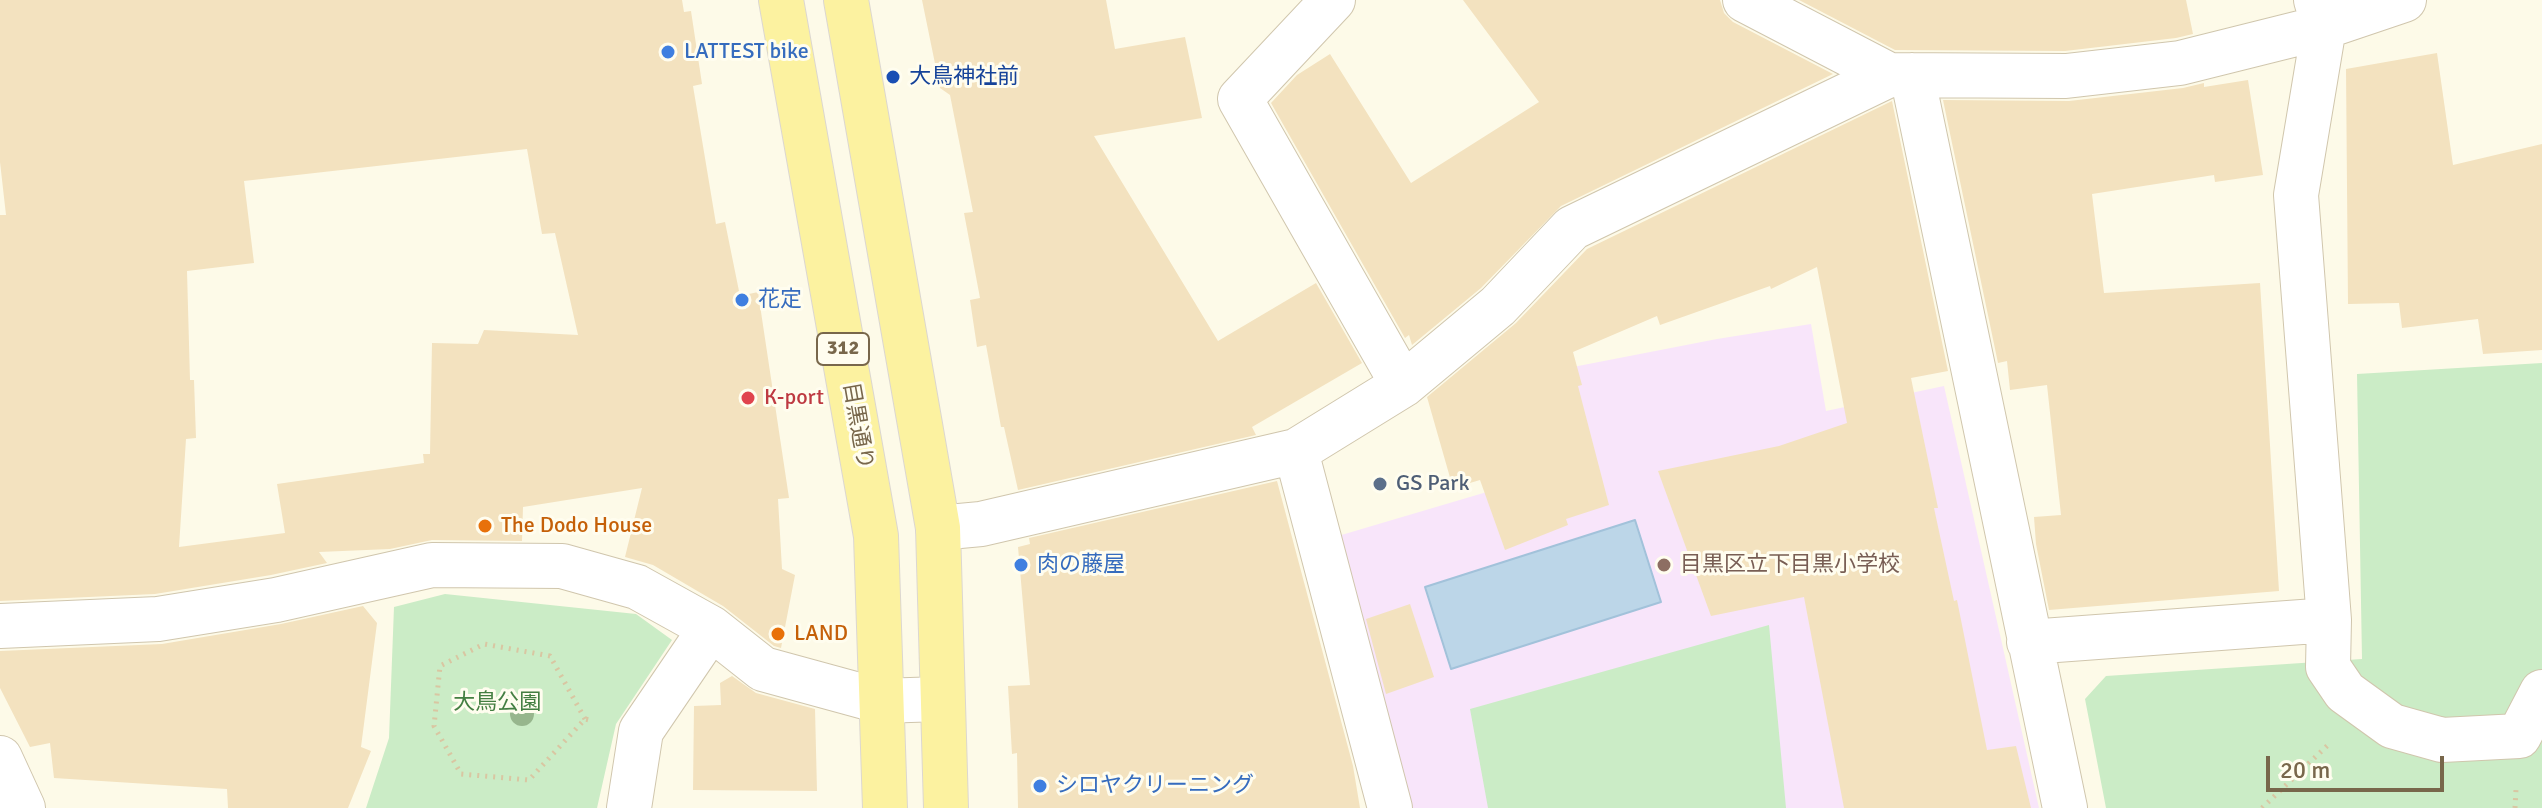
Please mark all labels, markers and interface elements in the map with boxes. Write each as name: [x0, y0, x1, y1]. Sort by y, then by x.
place label: LATTEST bike: [684, 39, 809, 65]
marker: LATTEST bike: [659, 43, 677, 61]
place label: 大鳥神社前: [909, 64, 1019, 90]
marker: 大鳥神社前: [884, 68, 902, 86]
place label: 花定: [758, 287, 802, 313]
marker: 花定: [733, 291, 751, 309]
road number: 312: [817, 333, 869, 365]
street label: 目黒通り: [836, 380, 878, 472]
place label: K-port: [764, 385, 824, 411]
marker: K-port: [739, 389, 757, 407]
place label: GS Park: [1396, 471, 1469, 497]
marker: GS Park: [1371, 475, 1389, 493]
place label: The Dodo House: [501, 513, 652, 539]
marker: The Dodo House: [476, 517, 494, 535]
place label: 肉の藤屋: [1037, 552, 1125, 578]
place label: 目黒区立下目黒小学校: [1680, 552, 1900, 578]
marker: 肉の藤屋: [1012, 556, 1030, 574]
marker: 目黒区立下目黒小学校: [1655, 556, 1673, 574]
place label: LAND: [794, 621, 848, 647]
marker: LAND: [769, 625, 787, 643]
park label: 大鳥公園: [453, 690, 541, 716]
scale bar: [2270, 740, 2448, 790]
text: 20 m: [2280, 755, 2330, 785]
place label: シロヤクリーニング: [1056, 773, 1254, 799]
marker: シロヤクリーニング: [1031, 777, 1049, 795]

